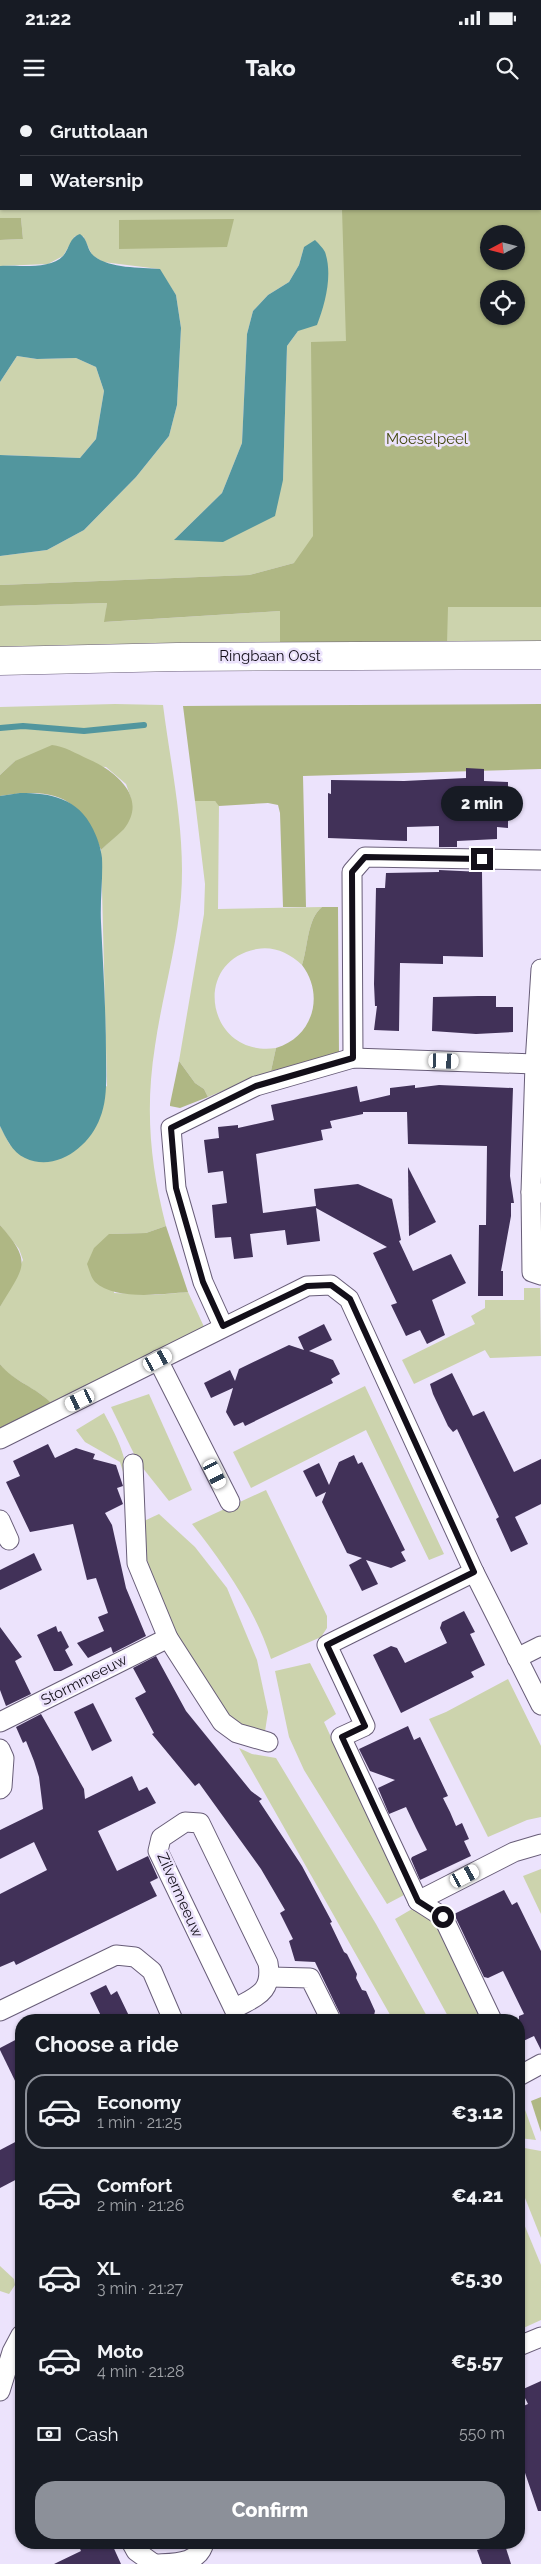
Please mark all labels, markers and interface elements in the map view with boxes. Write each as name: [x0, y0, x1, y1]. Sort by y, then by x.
text: 21:22: [25, 7, 71, 29]
icon: menu: [20, 54, 48, 82]
icon: search: [493, 54, 521, 82]
text: Tako: [245, 55, 296, 81]
text: Gruttolaan: [50, 120, 148, 142]
text: Watersnip: [50, 169, 143, 191]
north arrow: [480, 225, 525, 270]
map controls: [480, 225, 525, 325]
button: locate: [480, 280, 525, 325]
park label: Moeselpeel: [386, 430, 469, 448]
street label: Ringbaan Oost: [219, 647, 321, 665]
callout: 2 min: [441, 786, 523, 822]
text: 2 min: [461, 794, 503, 813]
route end: [471, 848, 493, 870]
car: [428, 1053, 459, 1069]
car: [141, 1346, 174, 1374]
car: [63, 1387, 96, 1413]
car: [201, 1457, 228, 1491]
street label: Stormmeeuw: [38, 1651, 130, 1709]
street label: Zilvermeeuw: [153, 1850, 207, 1940]
car: [448, 1862, 481, 1890]
route start: [432, 1906, 454, 1928]
text: Choose a ride: [35, 2031, 179, 2057]
icon: car: [37, 2089, 82, 2134]
text: Economy: [97, 2091, 181, 2113]
text: €3.12: [452, 2101, 503, 2123]
text: 1 min · 21:25: [97, 2113, 182, 2132]
icon: car: [37, 2172, 82, 2217]
text: Comfort: [97, 2174, 172, 2196]
text: €4.21: [451, 2184, 503, 2206]
text: 2 min · 21:26: [97, 2196, 184, 2215]
icon: car: [37, 2255, 82, 2300]
text: XL: [97, 2257, 120, 2279]
text: €5.30: [450, 2267, 503, 2289]
text: 3 min · 21:27: [97, 2279, 183, 2298]
icon: car: [37, 2338, 82, 2383]
text: Moto: [97, 2340, 143, 2362]
text: €5.57: [451, 2350, 503, 2372]
text: 4 min · 21:28: [97, 2362, 185, 2381]
icon: cash: [35, 2420, 63, 2448]
text: Cash: [75, 2423, 119, 2445]
text: 550 m: [459, 2424, 505, 2443]
button: Confirm: [35, 2481, 505, 2539]

